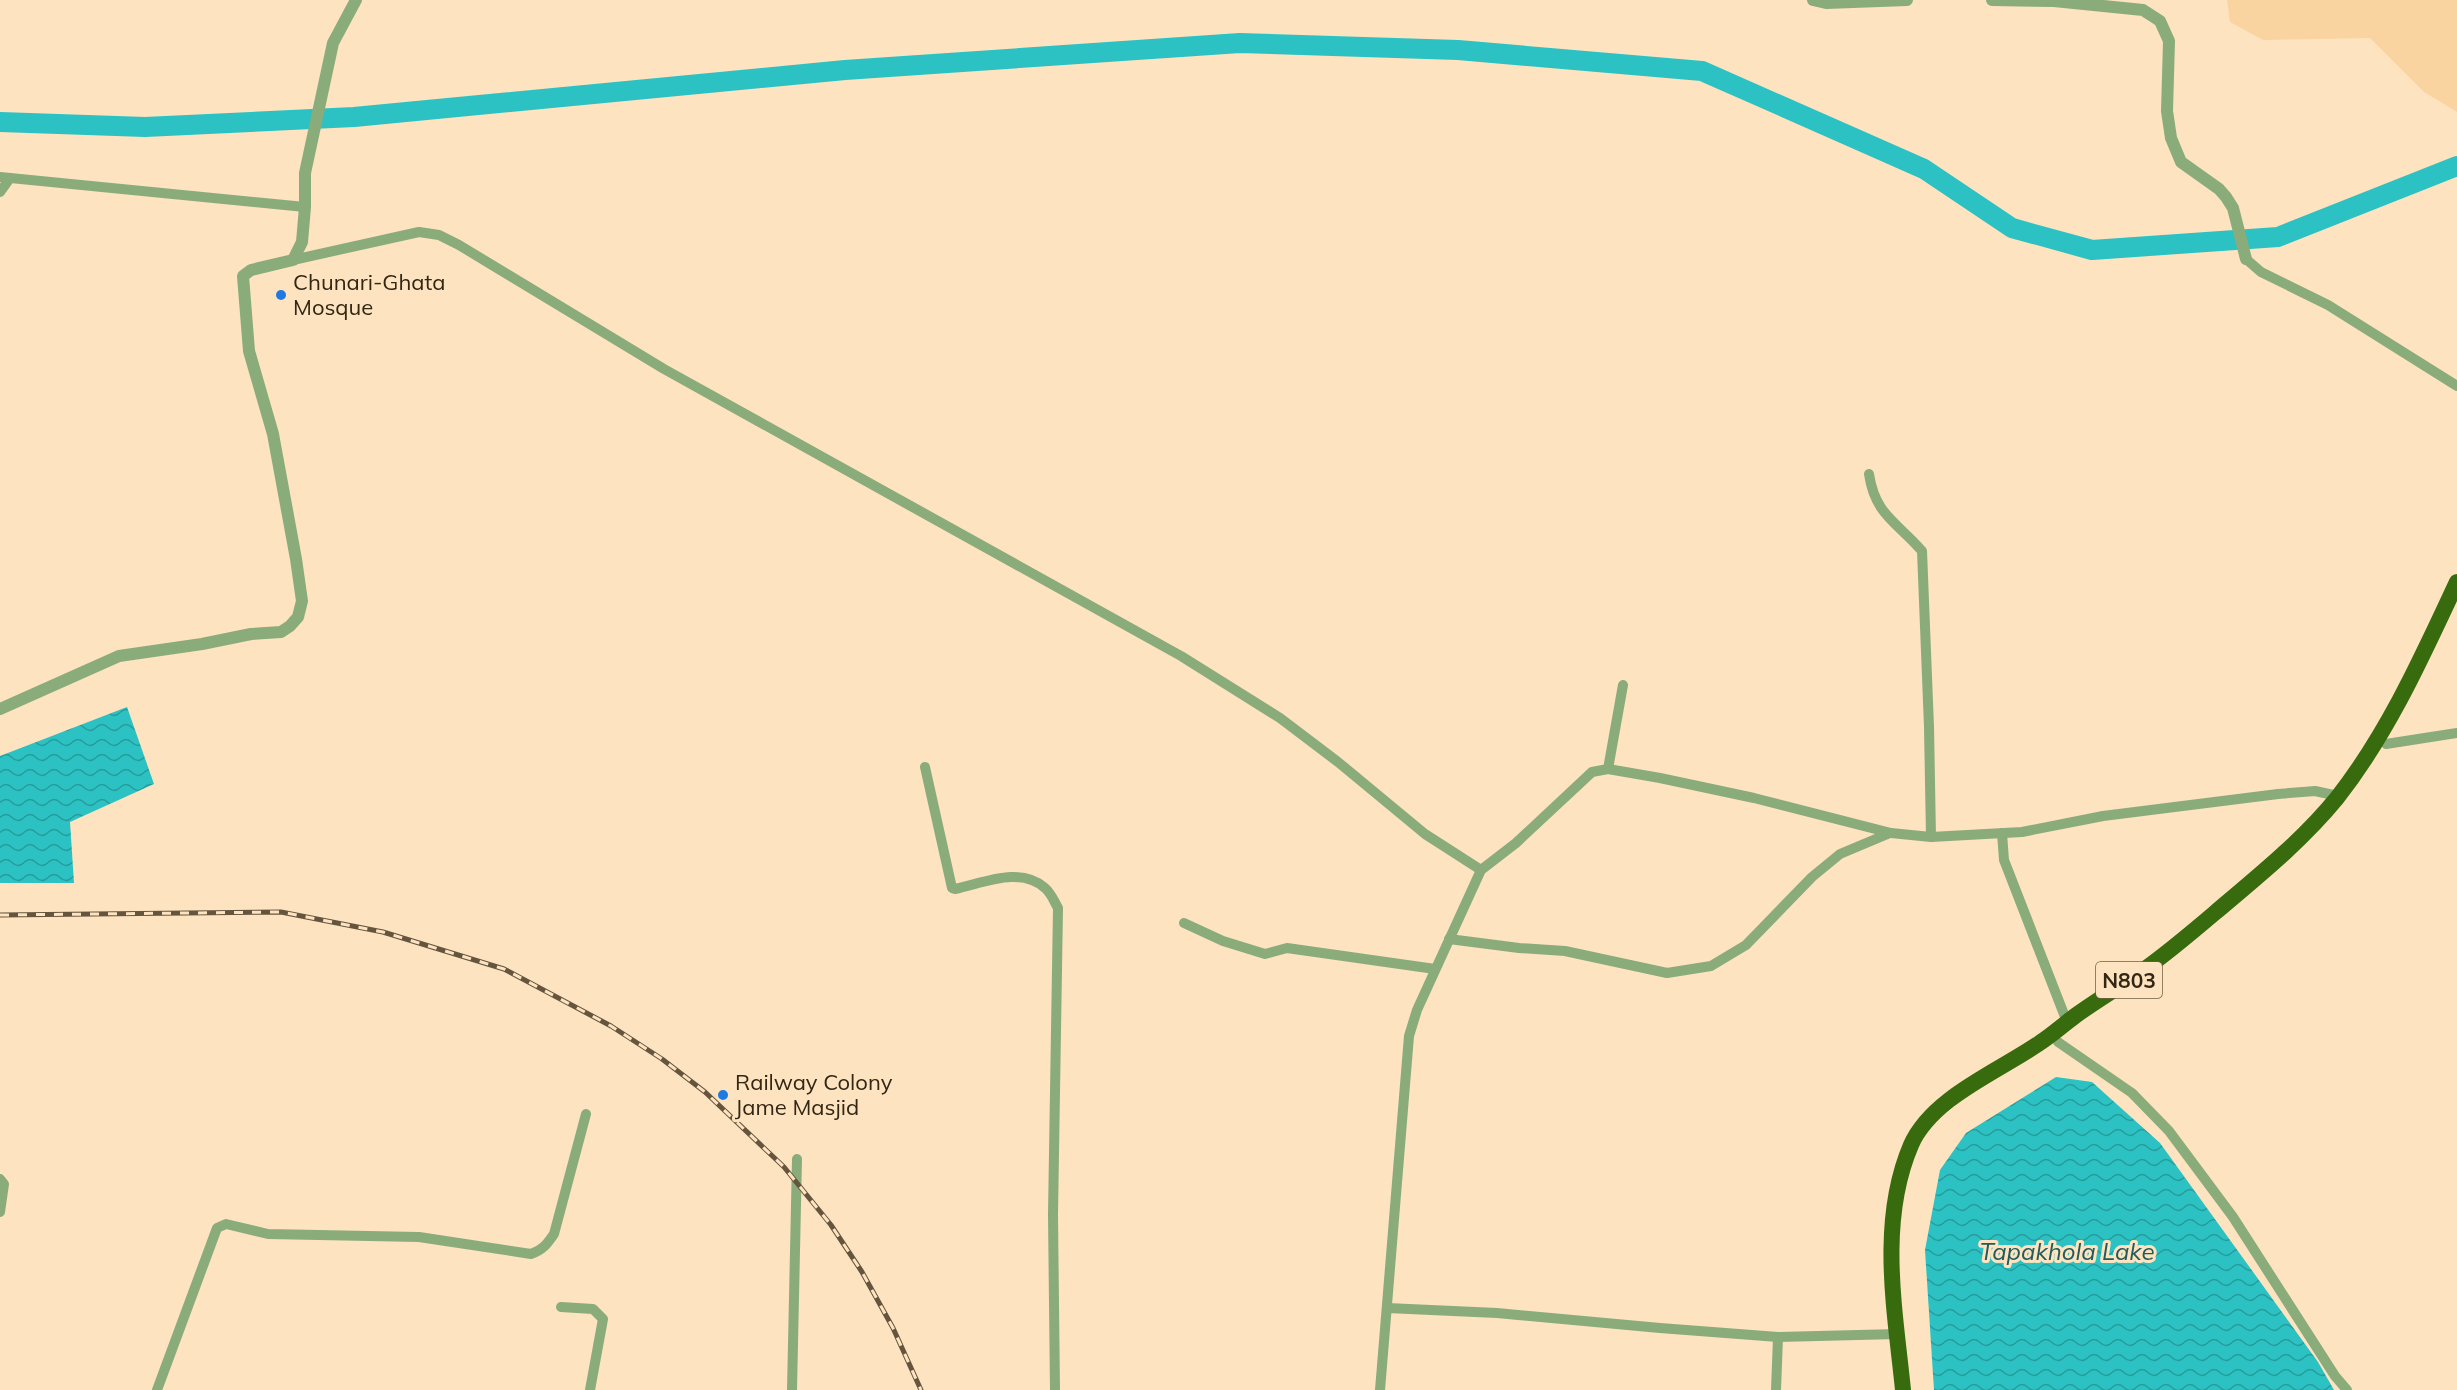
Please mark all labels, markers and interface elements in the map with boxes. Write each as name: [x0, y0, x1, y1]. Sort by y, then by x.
place label: Chunari-Ghata Mosque: [293, 268, 445, 321]
marker: Chunari-Ghata Mosque: [274, 288, 288, 302]
road number: N803: [2096, 962, 2162, 998]
place label: Railway Colony Jame Masjid: [735, 1068, 893, 1121]
marker: Railway Colony Jame Masjid: [716, 1088, 730, 1102]
water label: Tapakhola Lake: [1980, 1236, 2154, 1266]

